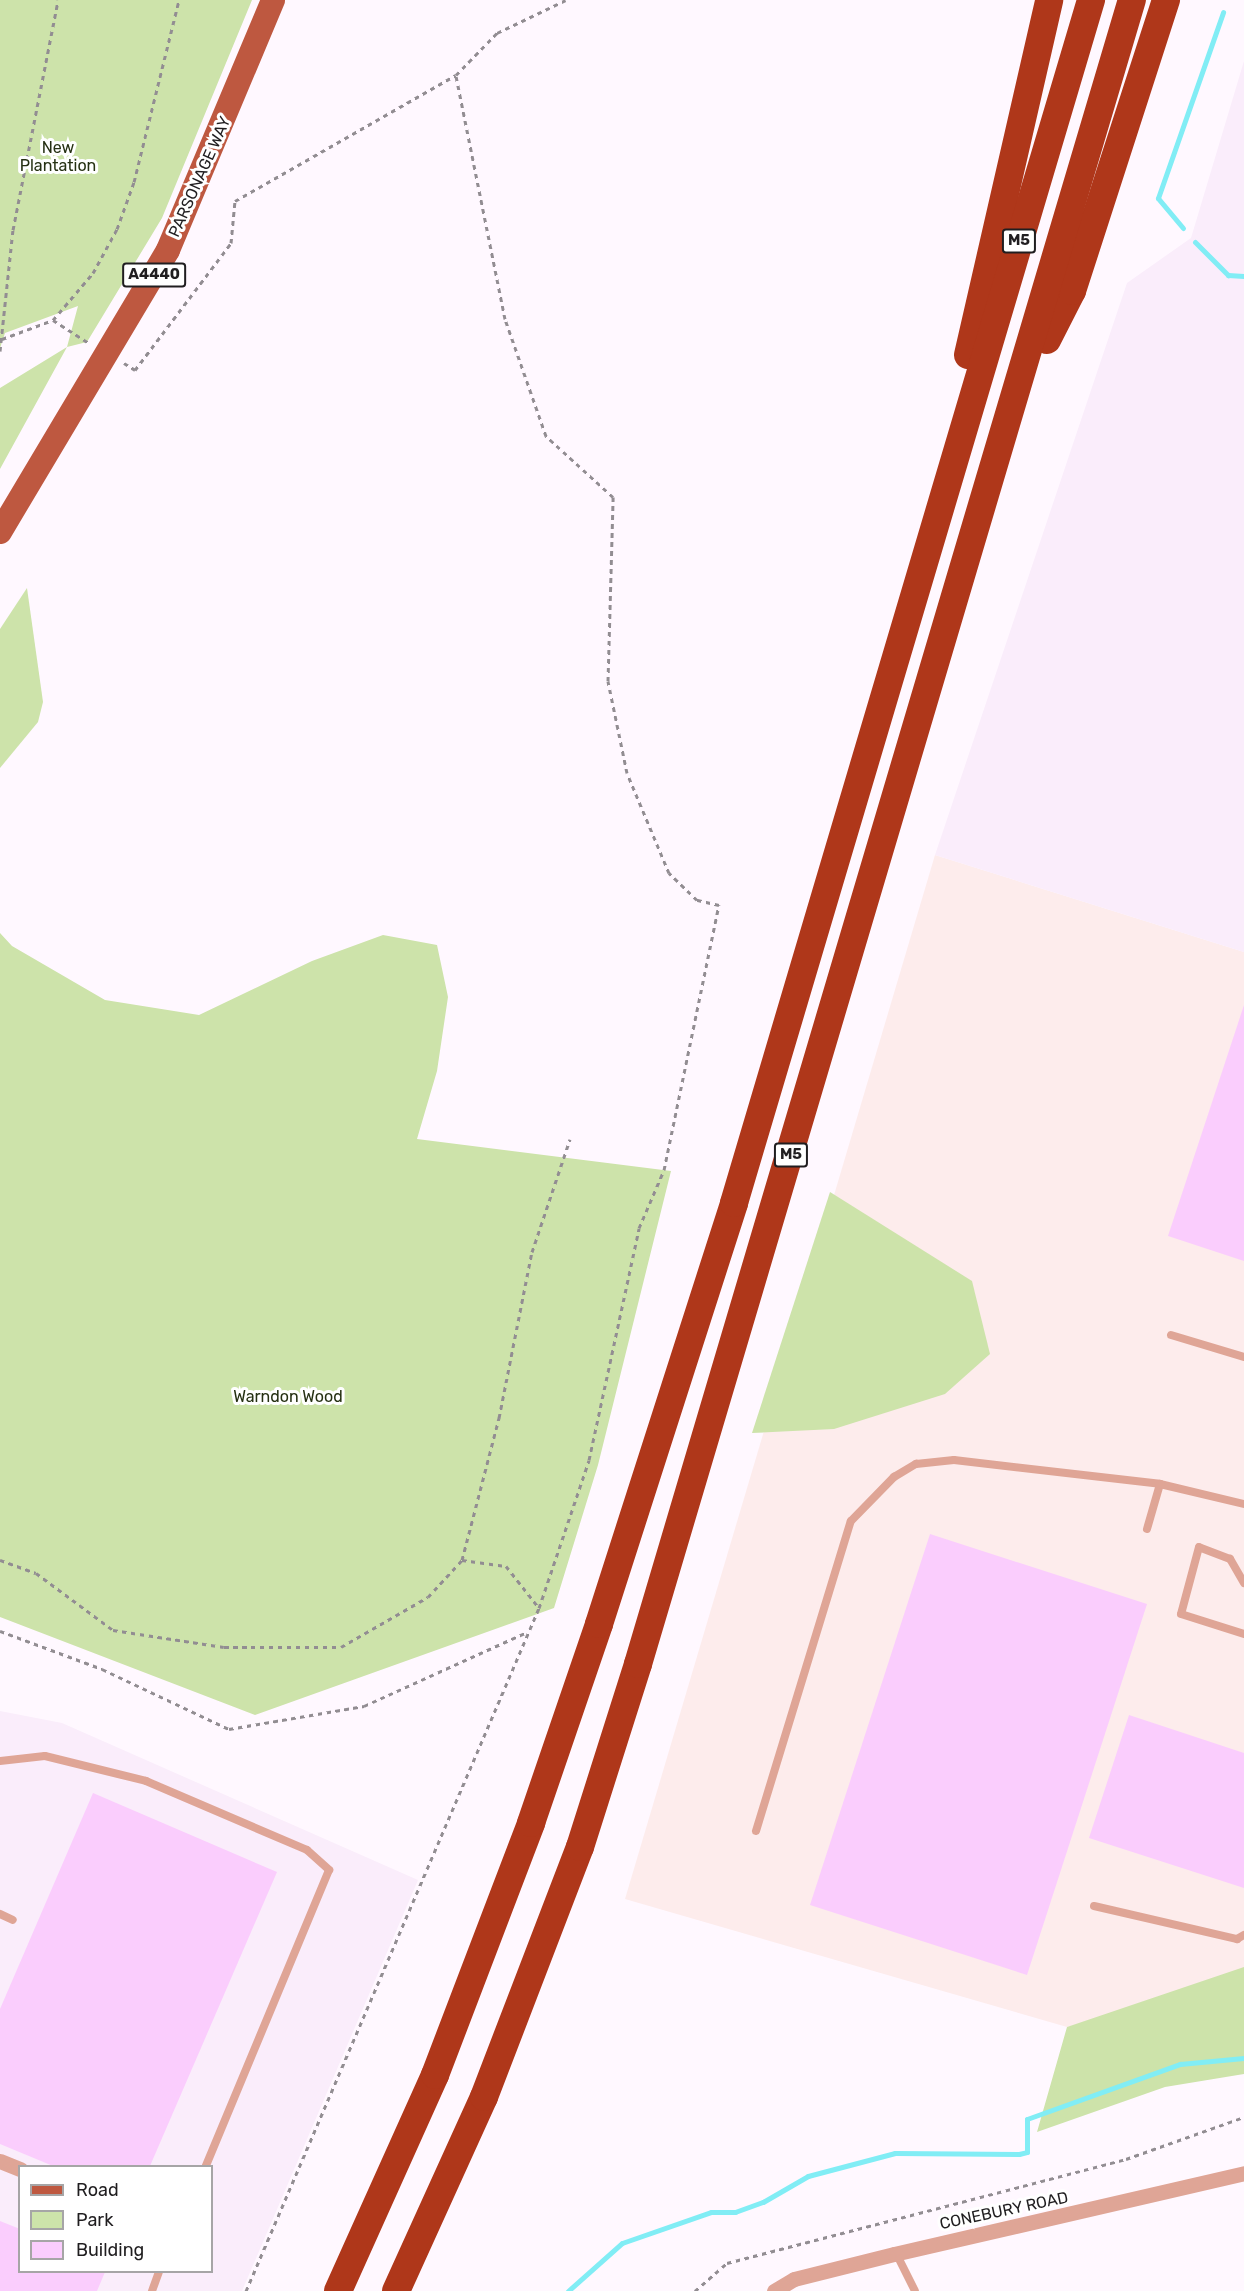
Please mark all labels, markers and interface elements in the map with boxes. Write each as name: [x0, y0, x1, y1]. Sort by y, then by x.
street label: PARSONAGE WAY: [165, 114, 235, 240]
park label: New Plantation: [20, 138, 96, 176]
road number: M5: [1001, 229, 1037, 253]
road number: A4440: [121, 263, 187, 287]
road number: M5: [773, 1143, 809, 1167]
park label: Warndon Wood: [233, 1387, 343, 1407]
legend: [18, 2165, 213, 2273]
text: Road: [76, 2179, 119, 2201]
street label: CONEBURY ROAD: [938, 2188, 1070, 2234]
text: Park: [76, 2209, 113, 2231]
text: Building: [76, 2239, 144, 2261]

